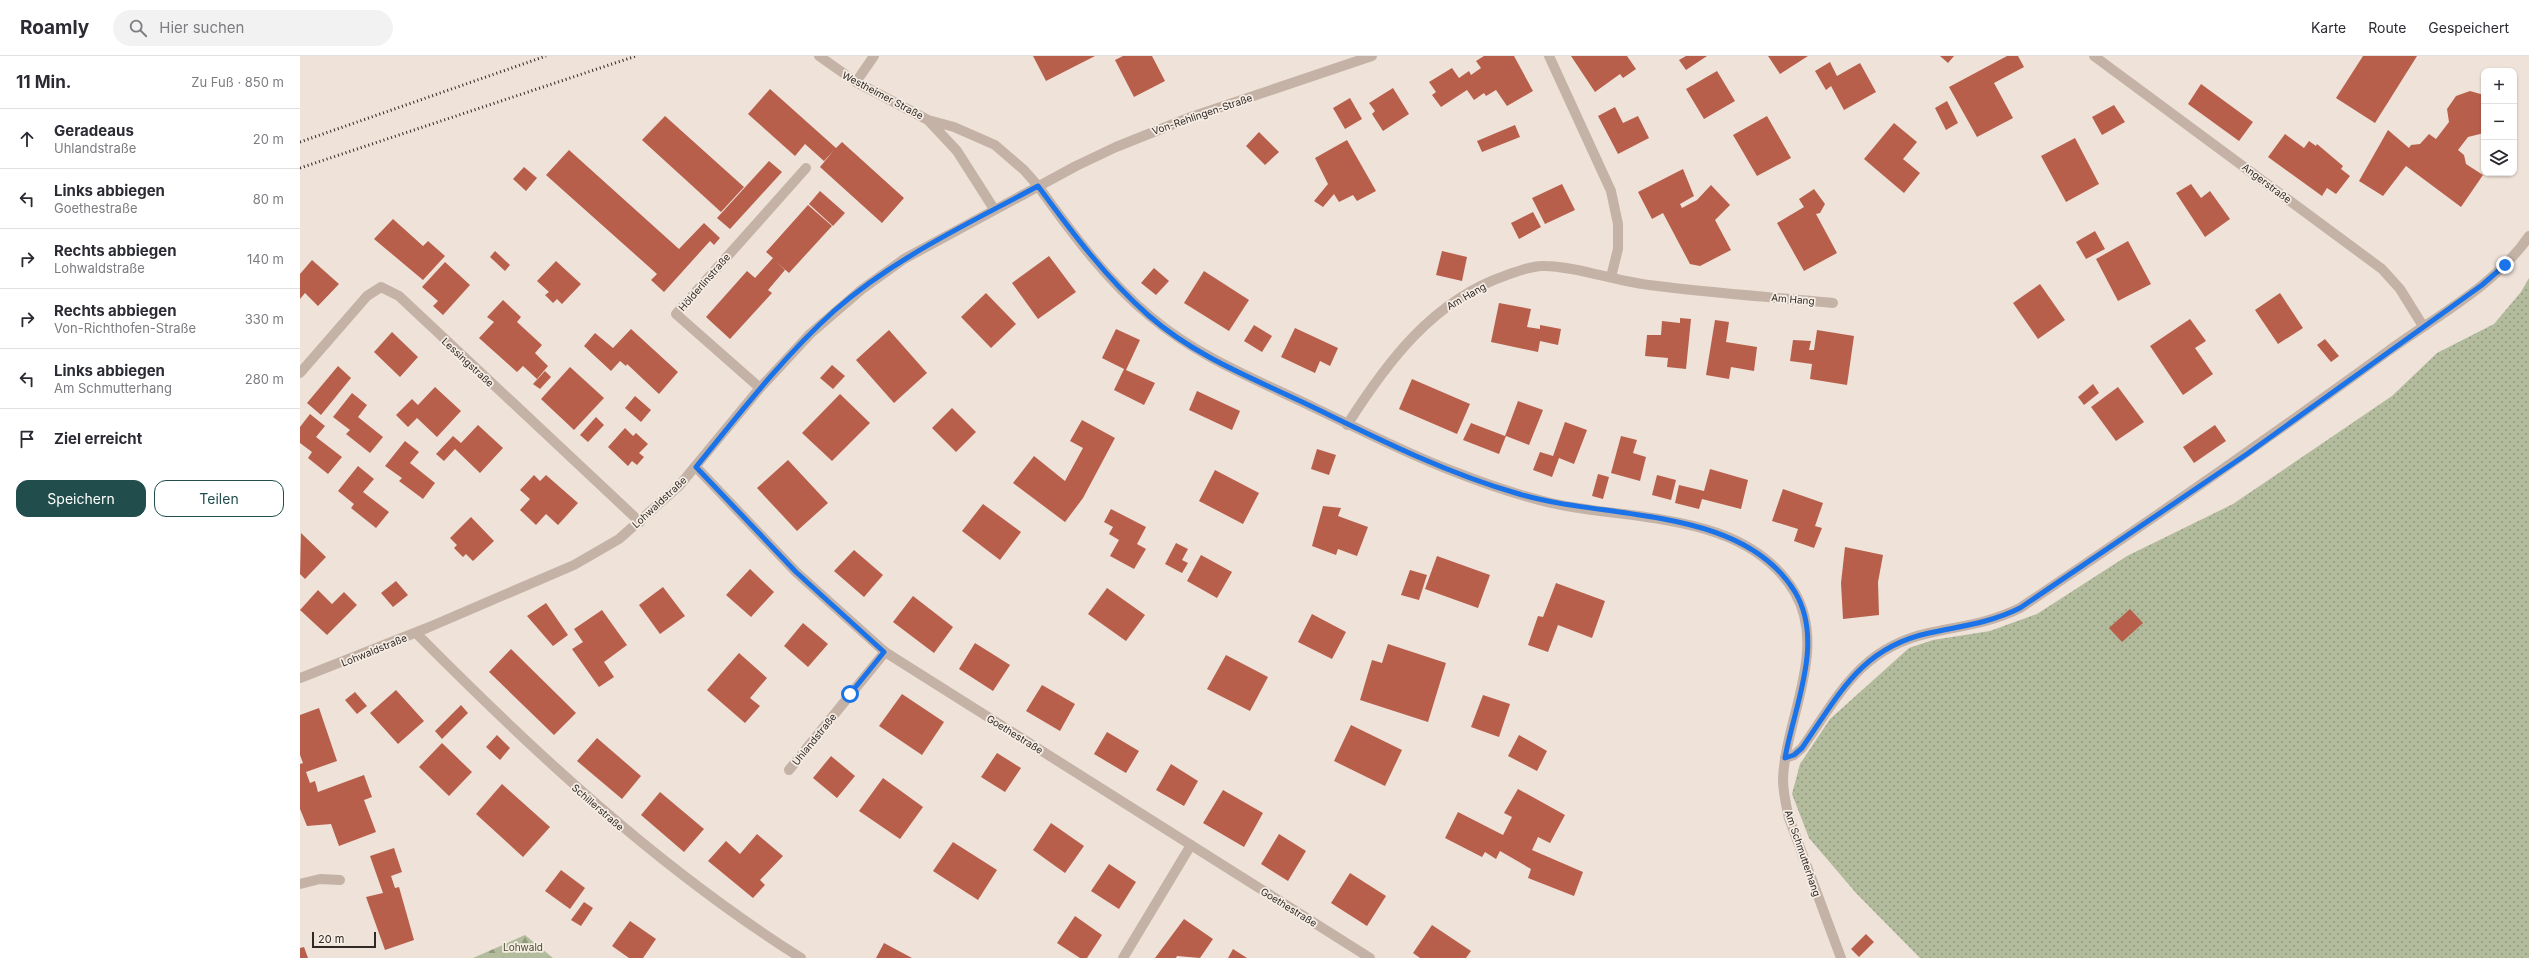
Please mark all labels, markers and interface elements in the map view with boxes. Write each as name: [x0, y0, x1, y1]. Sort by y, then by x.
search box: [113, 10, 393, 46]
text: Roamly: [20, 16, 89, 39]
icon: search: [127, 17, 149, 39]
text: Hier suchen: [159, 18, 244, 37]
text: Karte: [2311, 19, 2346, 36]
text: Route: [2368, 19, 2406, 36]
text: Gespeichert: [2428, 19, 2509, 36]
map controls: [2481, 68, 2517, 176]
button: +: [2481, 68, 2517, 104]
street label: Westheimer Straße: [840, 69, 926, 122]
text: 11 Min.: [16, 72, 71, 92]
text: Zu Fuß · 850 m: [191, 74, 284, 90]
street label: Von-Rehlingen-Straße: [1150, 91, 1254, 137]
button: −: [2481, 104, 2517, 140]
text: Geradeaus: [54, 121, 134, 140]
icon: ahead: [16, 128, 38, 150]
text: 20 m: [253, 131, 284, 147]
text: Uhlandstraße: [54, 140, 136, 156]
button: layers: [2481, 140, 2517, 176]
street label: Angerstraße: [2240, 161, 2294, 205]
text: Links abbiegen: [54, 181, 165, 200]
icon: left: [16, 188, 38, 210]
text: 80 m: [253, 191, 284, 207]
text: Goethestraße: [54, 200, 138, 216]
text: Rechts abbiegen: [54, 241, 176, 260]
icon: right: [16, 248, 38, 270]
text: 140 m: [247, 251, 284, 267]
street label: Hölderlinstraße: [676, 251, 732, 313]
route end: [2496, 256, 2514, 274]
text: Lohwaldstraße: [54, 260, 145, 276]
street label: Am Hang: [1444, 280, 1488, 312]
street label: Am Hang: [1771, 291, 1815, 307]
text: Rechts abbiegen: [54, 301, 176, 320]
icon: right: [16, 308, 38, 330]
text: 330 m: [245, 311, 284, 327]
text: Von-Richthofen-Straße: [54, 320, 196, 336]
street label: Lessingstraße: [440, 335, 497, 389]
text: Links abbiegen: [54, 361, 165, 380]
icon: left: [16, 368, 38, 390]
text: 280 m: [245, 371, 284, 387]
text: Am Schmutterhang: [54, 380, 172, 396]
icon: arrive: [16, 428, 38, 450]
text: Ziel erreicht: [54, 429, 142, 448]
street label: Lohwaldstraße: [629, 474, 689, 530]
button: Speichern: [16, 480, 146, 517]
button: Teilen: [154, 480, 284, 517]
street label: Lohwaldstraße: [339, 631, 409, 669]
route start: [841, 685, 859, 703]
street label: Uhlandstraße: [789, 710, 839, 767]
street label: Goethestraße: [985, 712, 1046, 756]
street label: Schillerstraße: [570, 781, 627, 833]
street label: Am Schmutterhang: [1783, 808, 1823, 898]
street label: Goethestraße: [1259, 885, 1320, 929]
scale bar: [312, 930, 376, 949]
text: 20 m: [318, 932, 344, 946]
park label: Lohwald: [503, 941, 543, 953]

